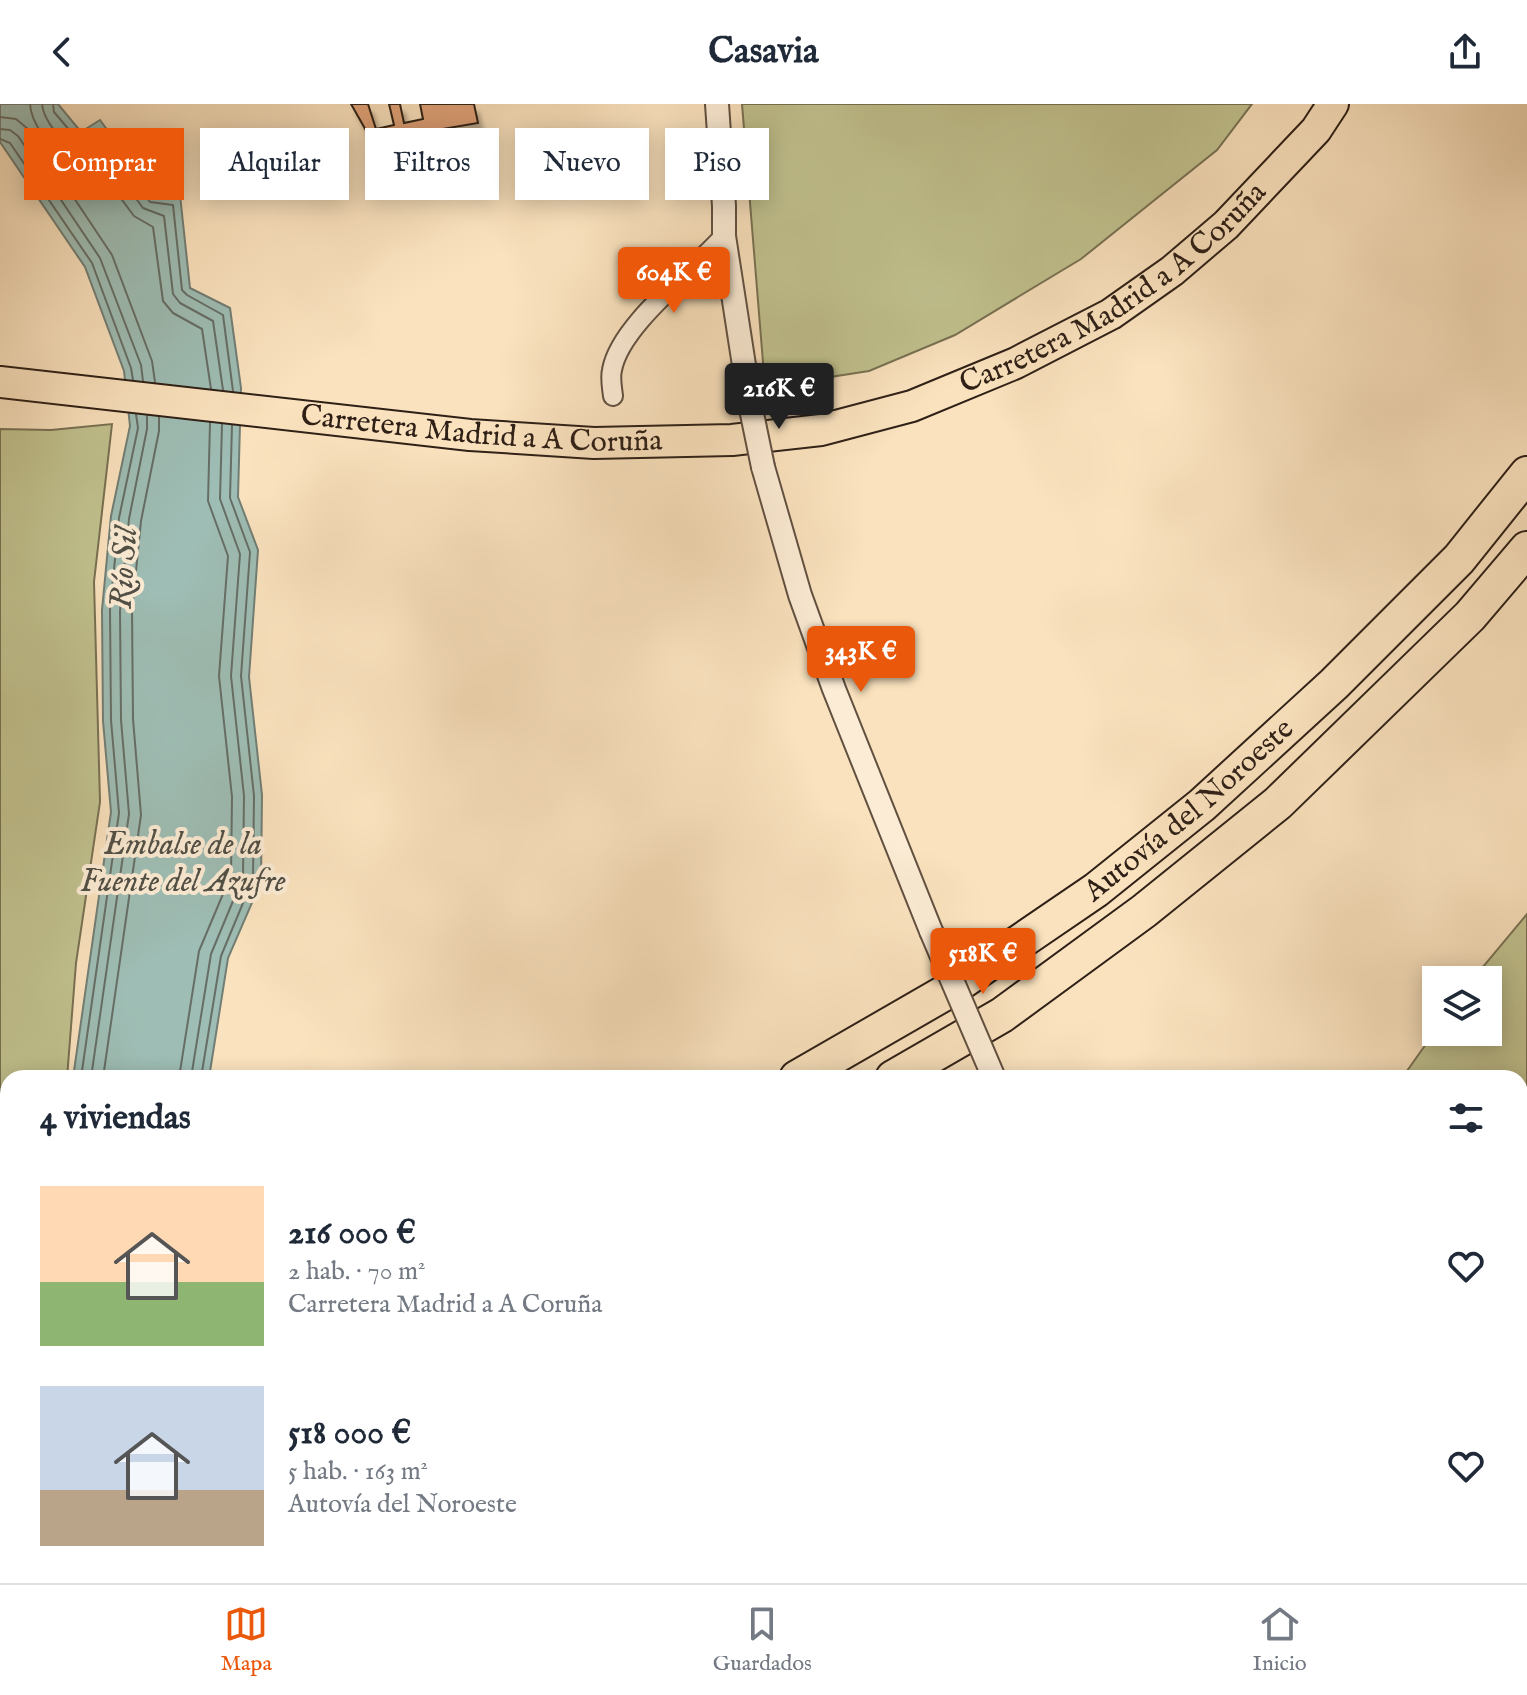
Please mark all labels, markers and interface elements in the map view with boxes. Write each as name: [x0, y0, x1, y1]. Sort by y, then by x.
text: Casavia: [708, 29, 819, 75]
icon: back: [40, 30, 84, 74]
icon: share: [1443, 30, 1487, 74]
chip: Comprar: [24, 128, 184, 200]
chip: Alquilar: [200, 128, 349, 200]
chip: Filtros: [365, 128, 499, 200]
chip: Nuevo: [515, 128, 649, 200]
chip: Piso: [665, 128, 769, 200]
street label: Carretera Madrid a A Coruña: [954, 174, 1275, 403]
pin: 604K €: [609, 247, 739, 315]
text: 604K €: [636, 256, 712, 289]
pin: 216K €: [714, 363, 844, 431]
text: 216K €: [743, 372, 815, 405]
street label: Carretera Madrid a A Coruña: [298, 397, 663, 462]
water label: Río Sil: [102, 523, 148, 610]
pin: 343K €: [796, 626, 926, 694]
text: 343K €: [825, 635, 897, 668]
street label: Autovía del Noroeste: [1076, 711, 1302, 911]
water label: Embalse de la Fuente del Azufre: [80, 825, 286, 903]
pin: 518K €: [918, 928, 1048, 996]
text: 518K €: [948, 937, 1018, 970]
map controls: [1422, 966, 1502, 1046]
button: layers: [1422, 966, 1502, 1046]
icon: filters: [1444, 1096, 1488, 1140]
text: 4 viviendas: [40, 1097, 191, 1140]
text: 216 000 €: [288, 1212, 416, 1255]
icon: home: [104, 1218, 200, 1314]
icon: heart: [1444, 1244, 1488, 1288]
text: 2 hab. · 70 m²: [288, 1255, 425, 1288]
text: Carretera Madrid a A Coruña: [288, 1288, 602, 1321]
text: 518 000 €: [288, 1412, 411, 1455]
icon: home: [104, 1418, 200, 1514]
icon: heart: [1444, 1444, 1488, 1488]
text: 5 hab. · 163 m²: [288, 1455, 428, 1488]
text: Autovía del Noroeste: [288, 1488, 517, 1521]
tab: Mapa: [220, 1602, 272, 1678]
tab: Guardados: [713, 1602, 812, 1678]
tab: Inicio: [1253, 1602, 1307, 1678]

